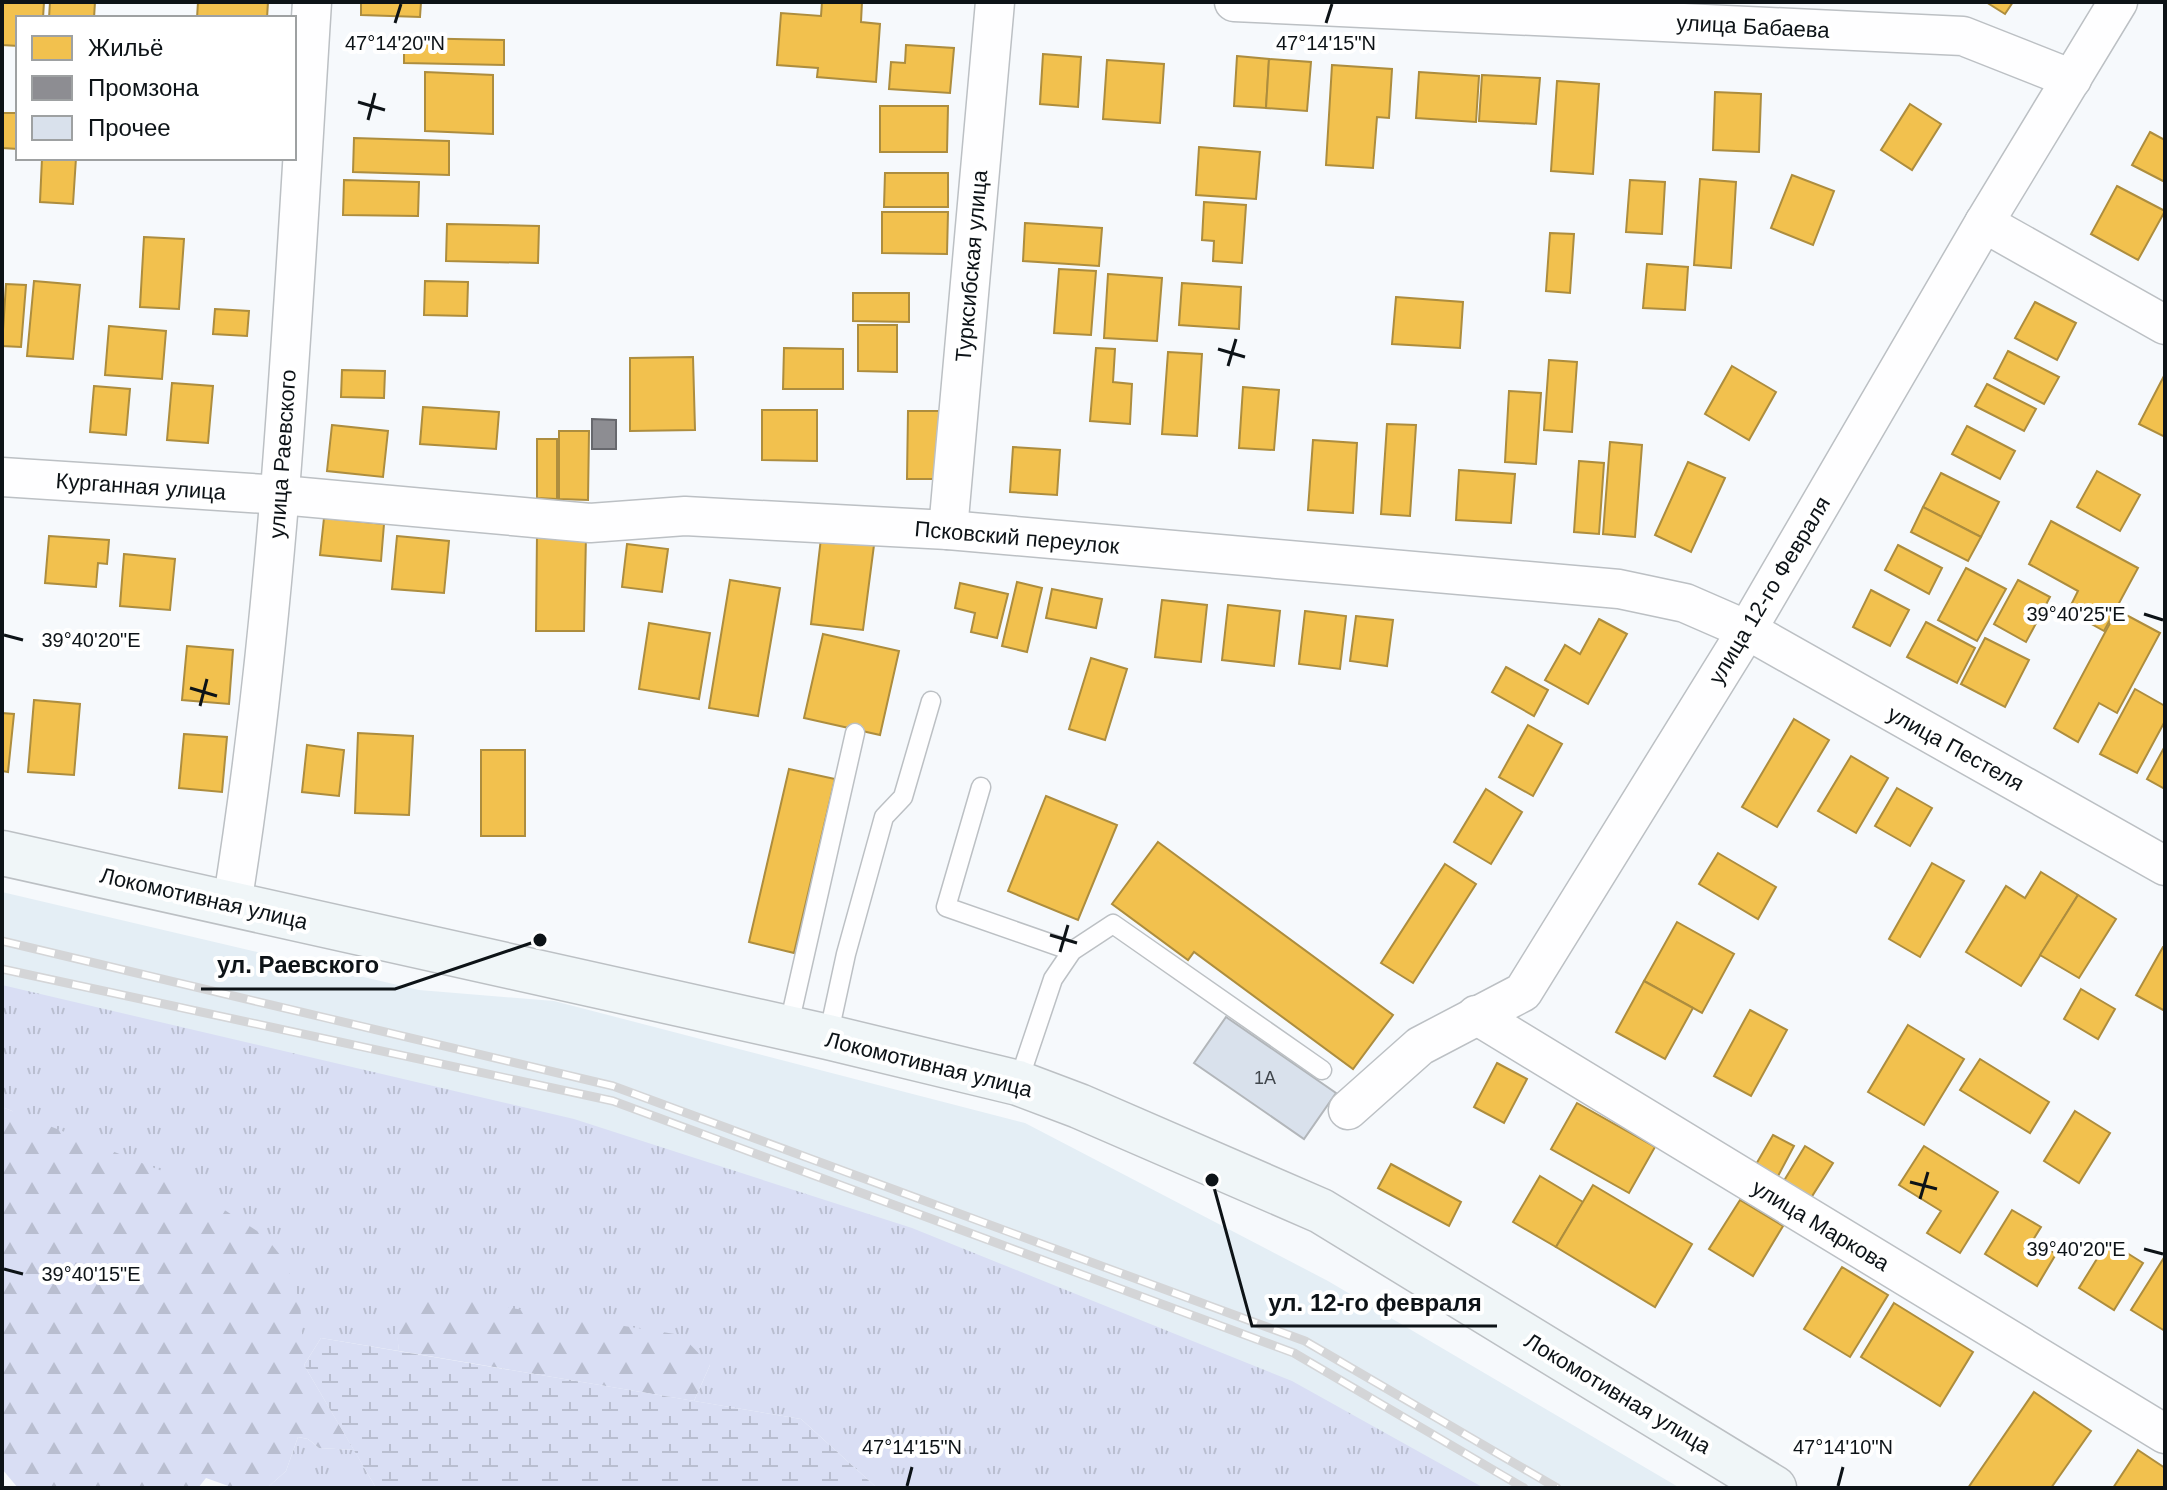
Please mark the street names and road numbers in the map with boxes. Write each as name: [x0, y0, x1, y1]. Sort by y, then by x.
street label: улица Бабаева: [1676, 10, 1831, 43]
street label: Турксибская улица: [951, 168, 992, 363]
street label: улица Раевского: [264, 369, 301, 539]
street label: Курганная улица: [55, 468, 228, 505]
street label: улица 12-го Февраля: [1704, 492, 1835, 688]
street label: Псковский переулок: [914, 516, 1121, 559]
street label: улица Пестеля: [1883, 701, 2028, 796]
street label: Локомотивная улица: [97, 862, 311, 935]
street label: Локомотивная улица: [823, 1027, 1036, 1103]
street label: улица Маркова: [1748, 1175, 1894, 1277]
street label: Локомотивная улица: [1520, 1328, 1716, 1459]

